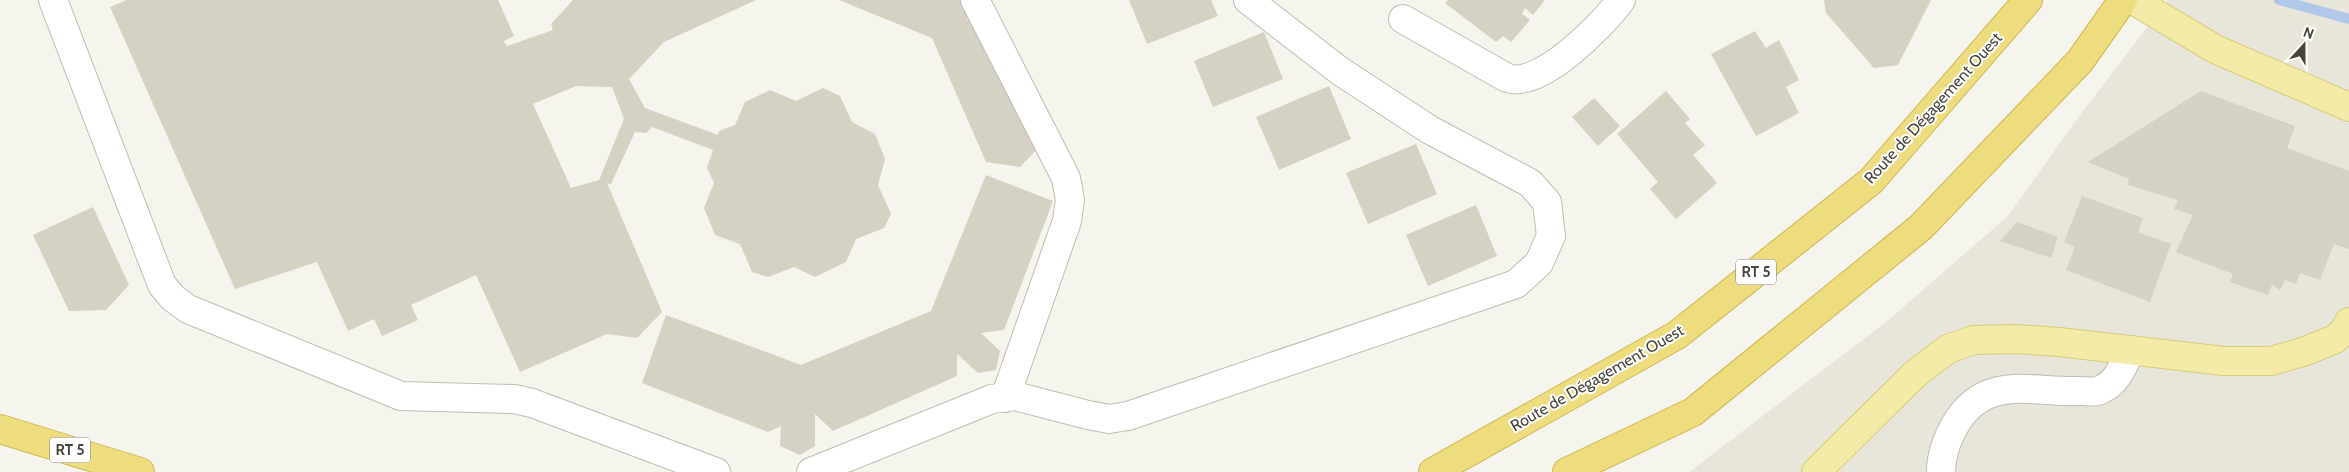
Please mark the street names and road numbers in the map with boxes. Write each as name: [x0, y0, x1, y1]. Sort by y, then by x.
street label: Route de Dégagement Ouest: [1860, 28, 2006, 187]
road number: RT 5: [1736, 260, 1776, 284]
street label: Route de Dégagement Ouest: [1507, 320, 1687, 435]
road number: RT 5: [50, 438, 90, 462]

